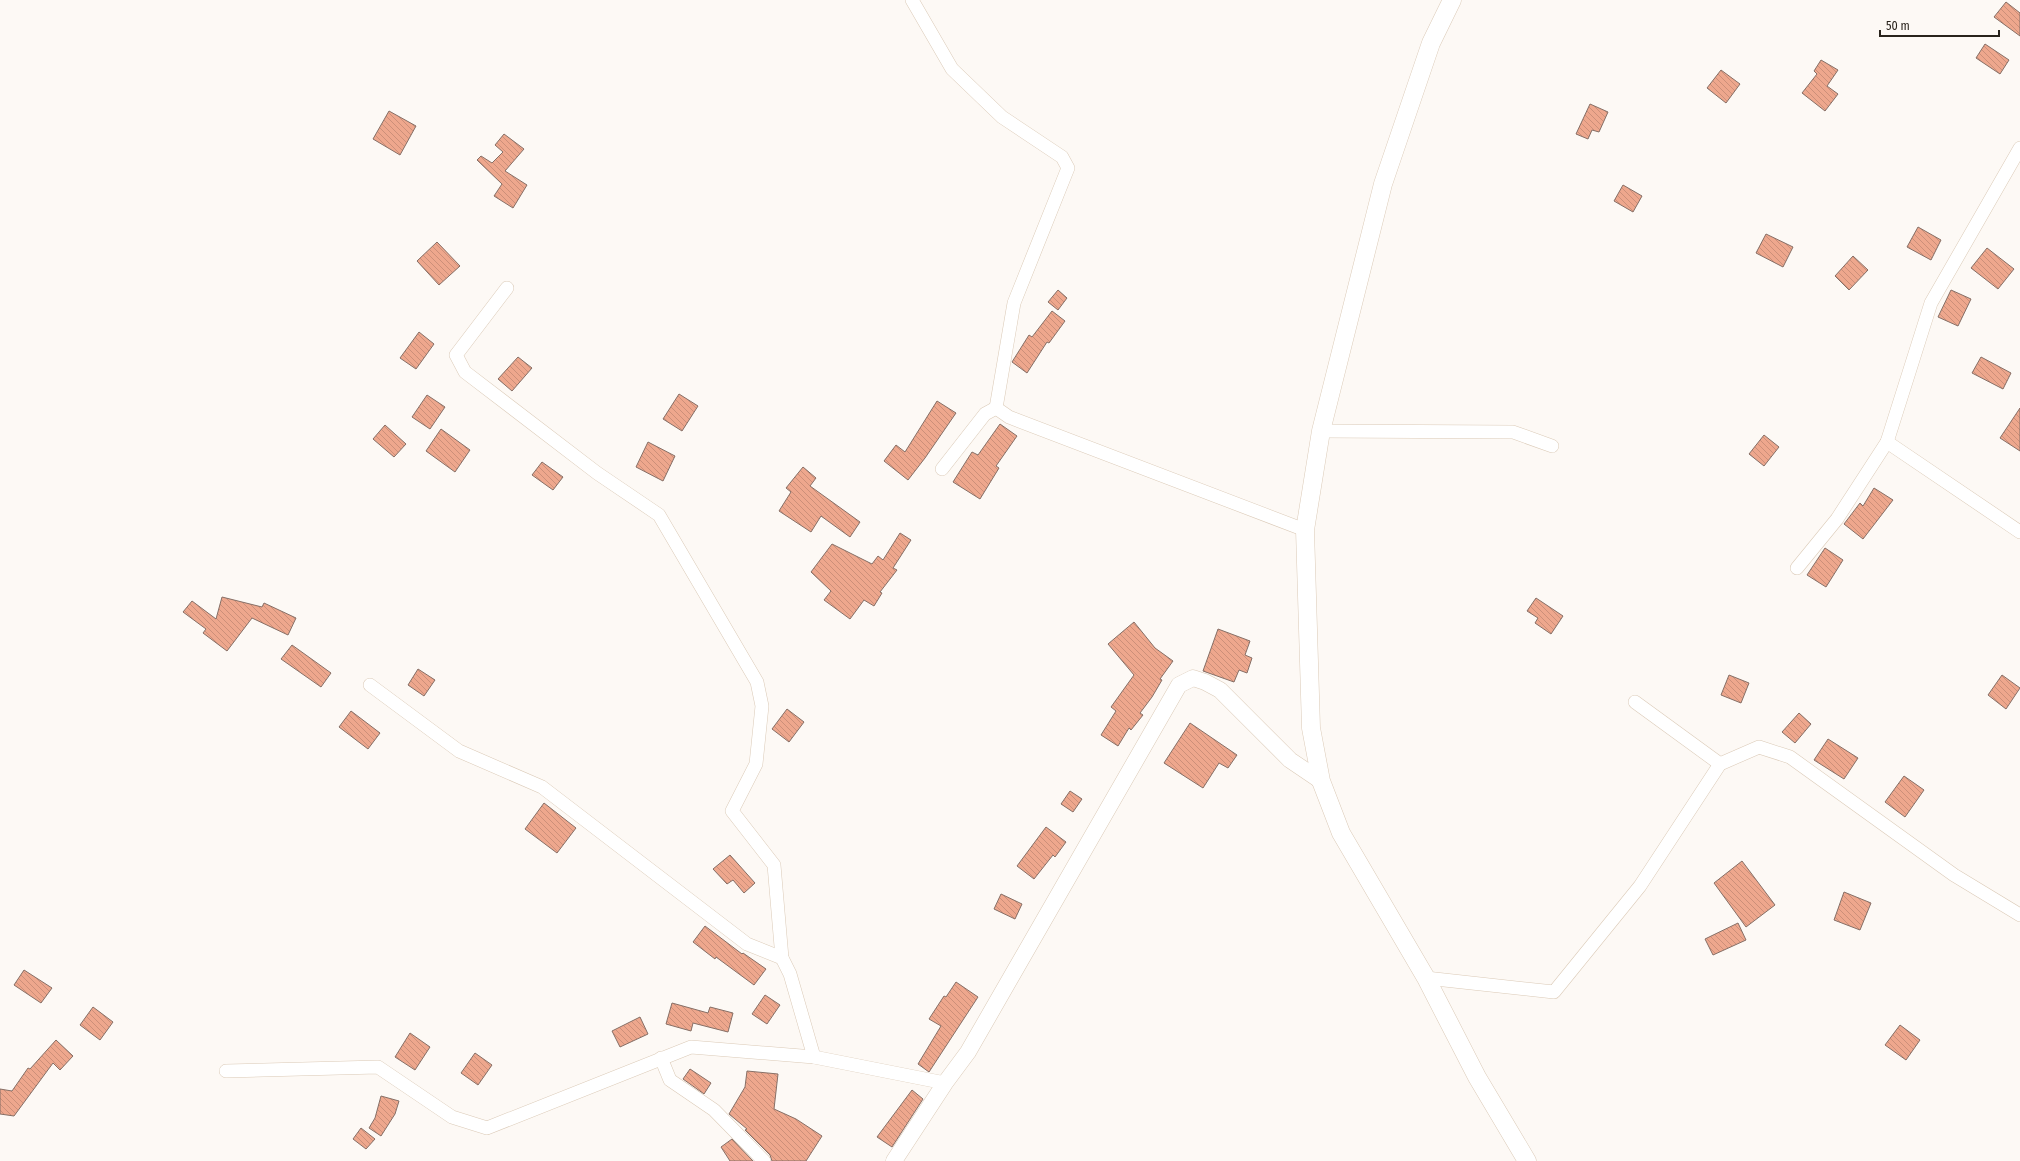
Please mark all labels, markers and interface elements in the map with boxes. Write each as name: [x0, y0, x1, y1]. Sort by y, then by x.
scale bar: [1880, 12, 1999, 38]
text: 50 m: [1886, 19, 1910, 33]

